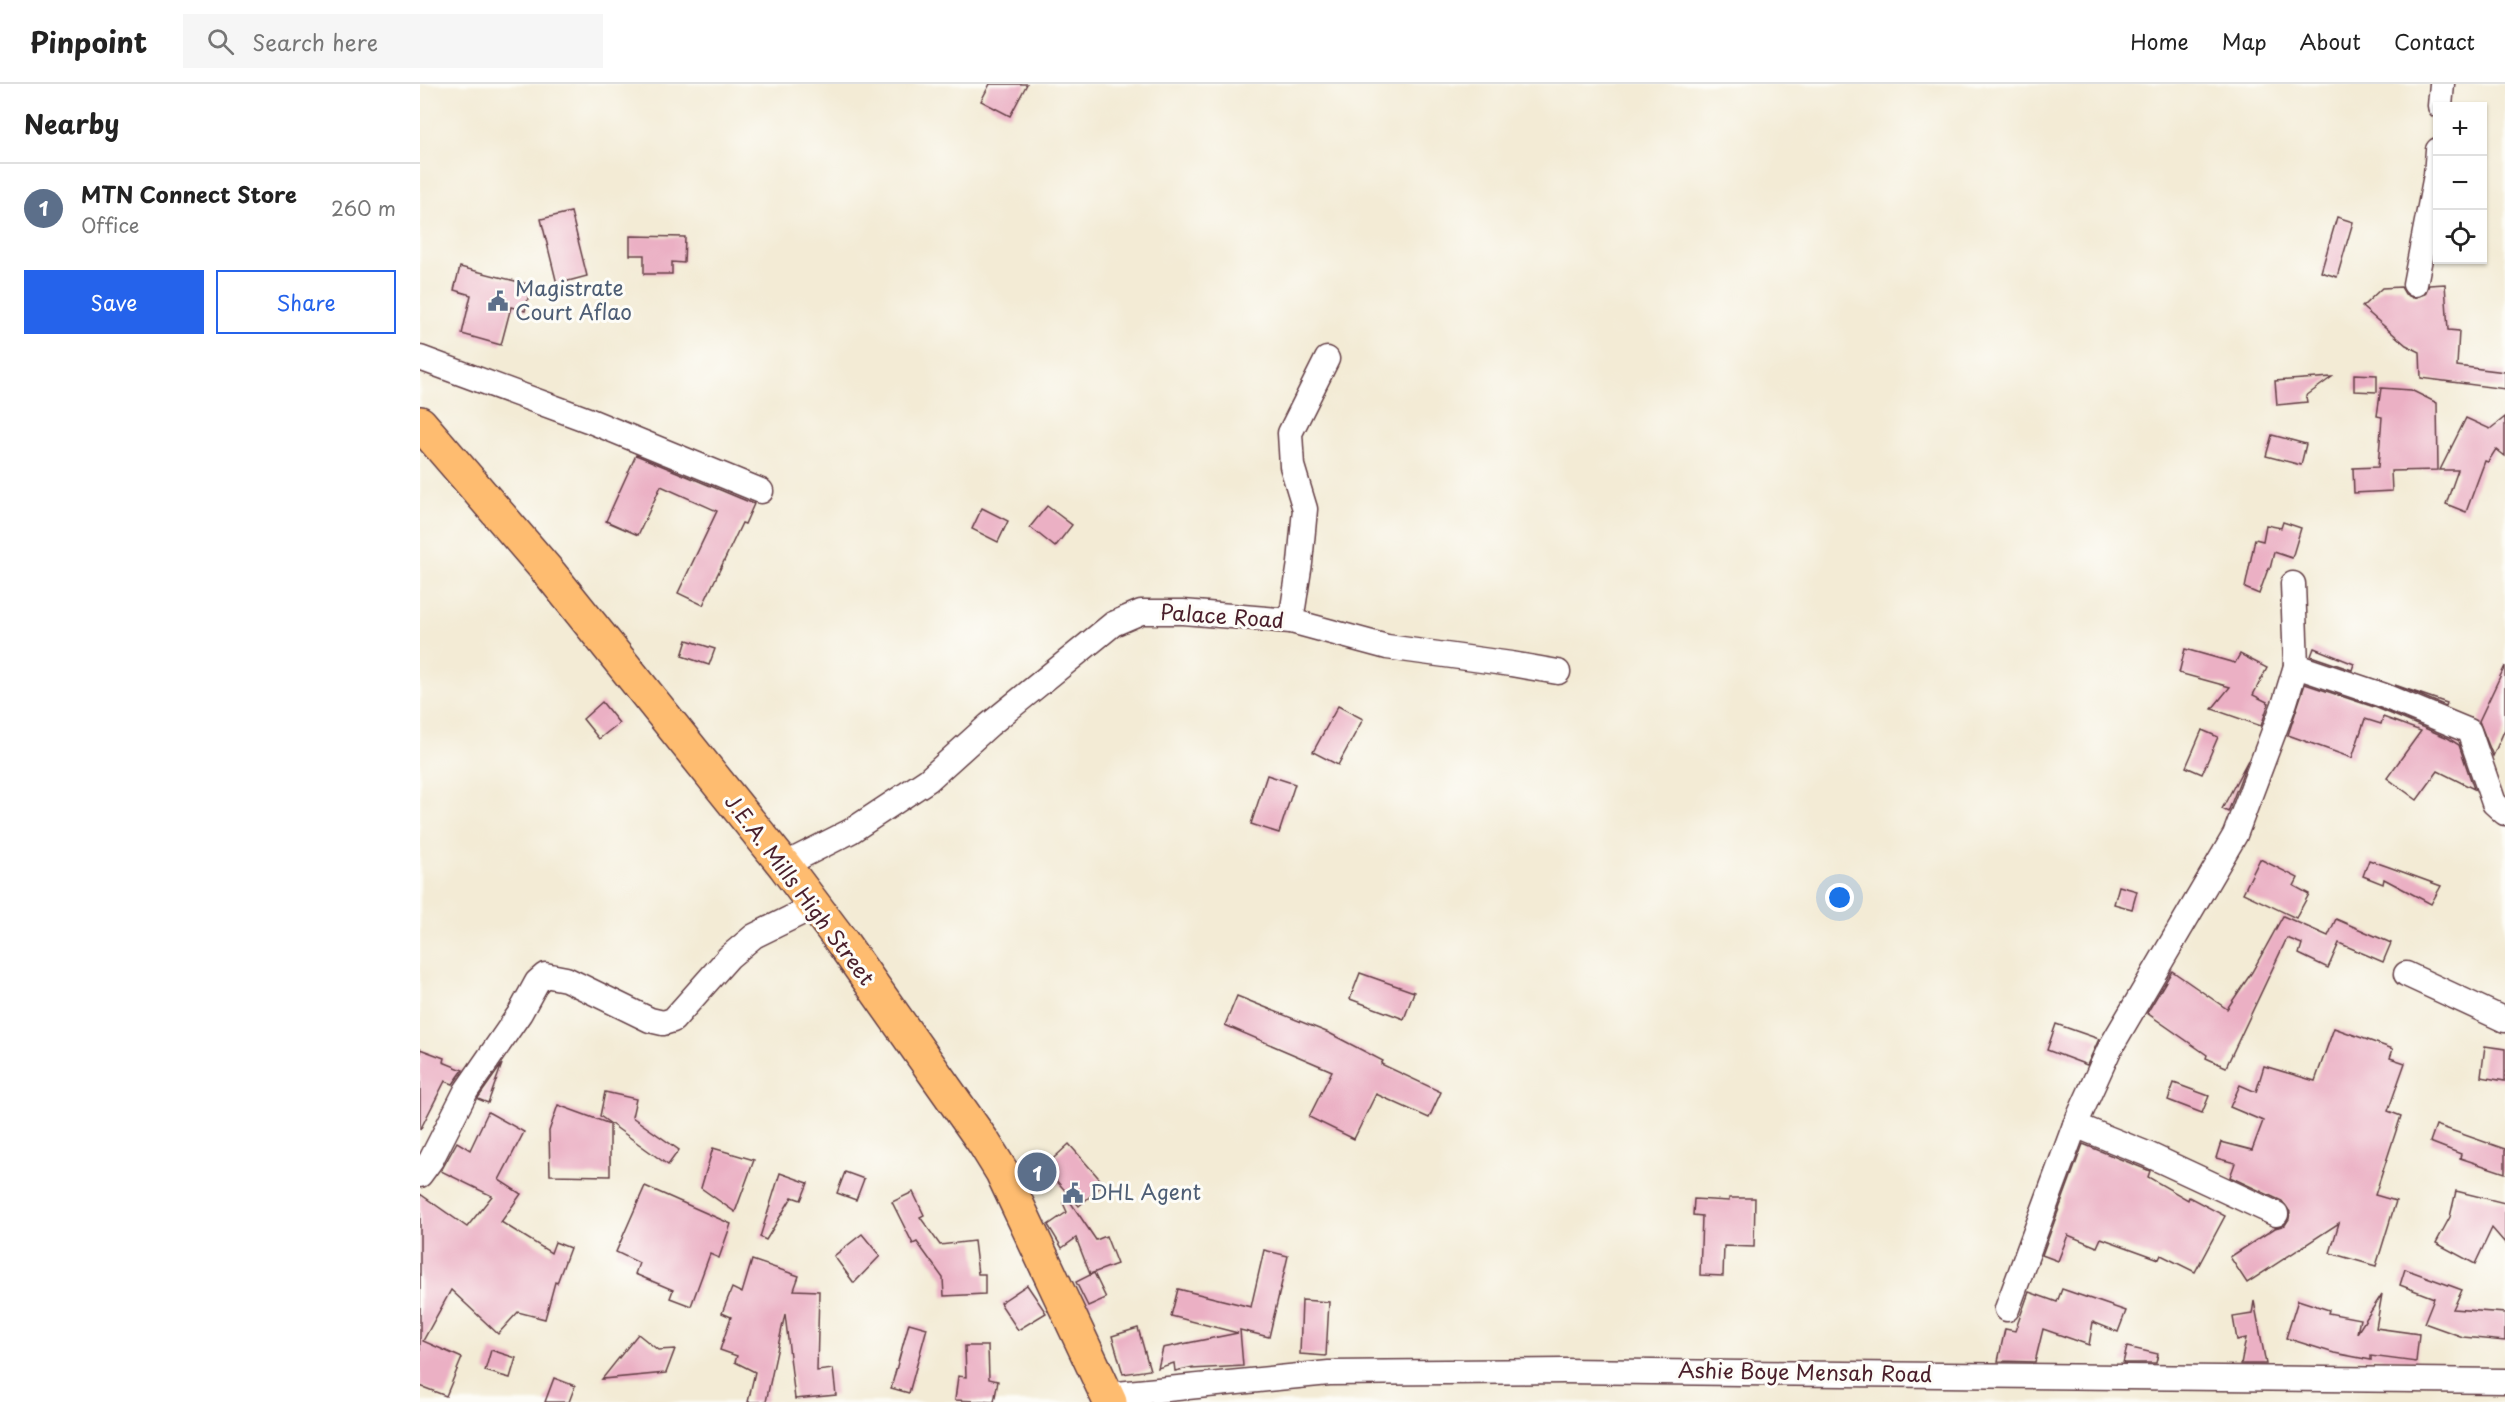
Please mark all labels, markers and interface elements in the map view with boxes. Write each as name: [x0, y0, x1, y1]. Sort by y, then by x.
search box: [183, 14, 603, 68]
text: Pinpoint: [30, 20, 147, 63]
icon: search: [204, 25, 237, 58]
text: Search here: [252, 25, 378, 58]
text: Home: [2130, 25, 2189, 57]
text: Map: [2222, 25, 2267, 57]
text: About: [2300, 25, 2361, 57]
text: Contact: [2394, 25, 2475, 57]
map controls: [2433, 102, 2487, 264]
button: +: [2433, 102, 2487, 156]
text: Nearby: [24, 104, 119, 143]
button: −: [2433, 156, 2487, 210]
text: MTN Connect Store: [81, 177, 297, 210]
text: 1: [39, 193, 48, 223]
text: 260 m: [331, 193, 396, 223]
text: Office: [81, 210, 139, 240]
button: locate: [2433, 210, 2487, 264]
button: Save: [24, 270, 204, 334]
button: Share: [216, 270, 396, 334]
place label: Magistrate Court Aflao: [515, 271, 632, 327]
public building icon: Magistrate Court Aflao: [486, 289, 510, 313]
street label: Palace Road: [1159, 595, 1285, 635]
street label: J.E.A. Mills High Street: [718, 786, 883, 991]
your location: [1825, 883, 1854, 912]
pin: 1: [1018, 1150, 1056, 1194]
place label: DHL Agent: [1090, 1175, 1201, 1207]
public building icon: DHL Agent: [1061, 1181, 1085, 1205]
street label: Ashie Boye Mensah Road: [1678, 1353, 1933, 1389]

